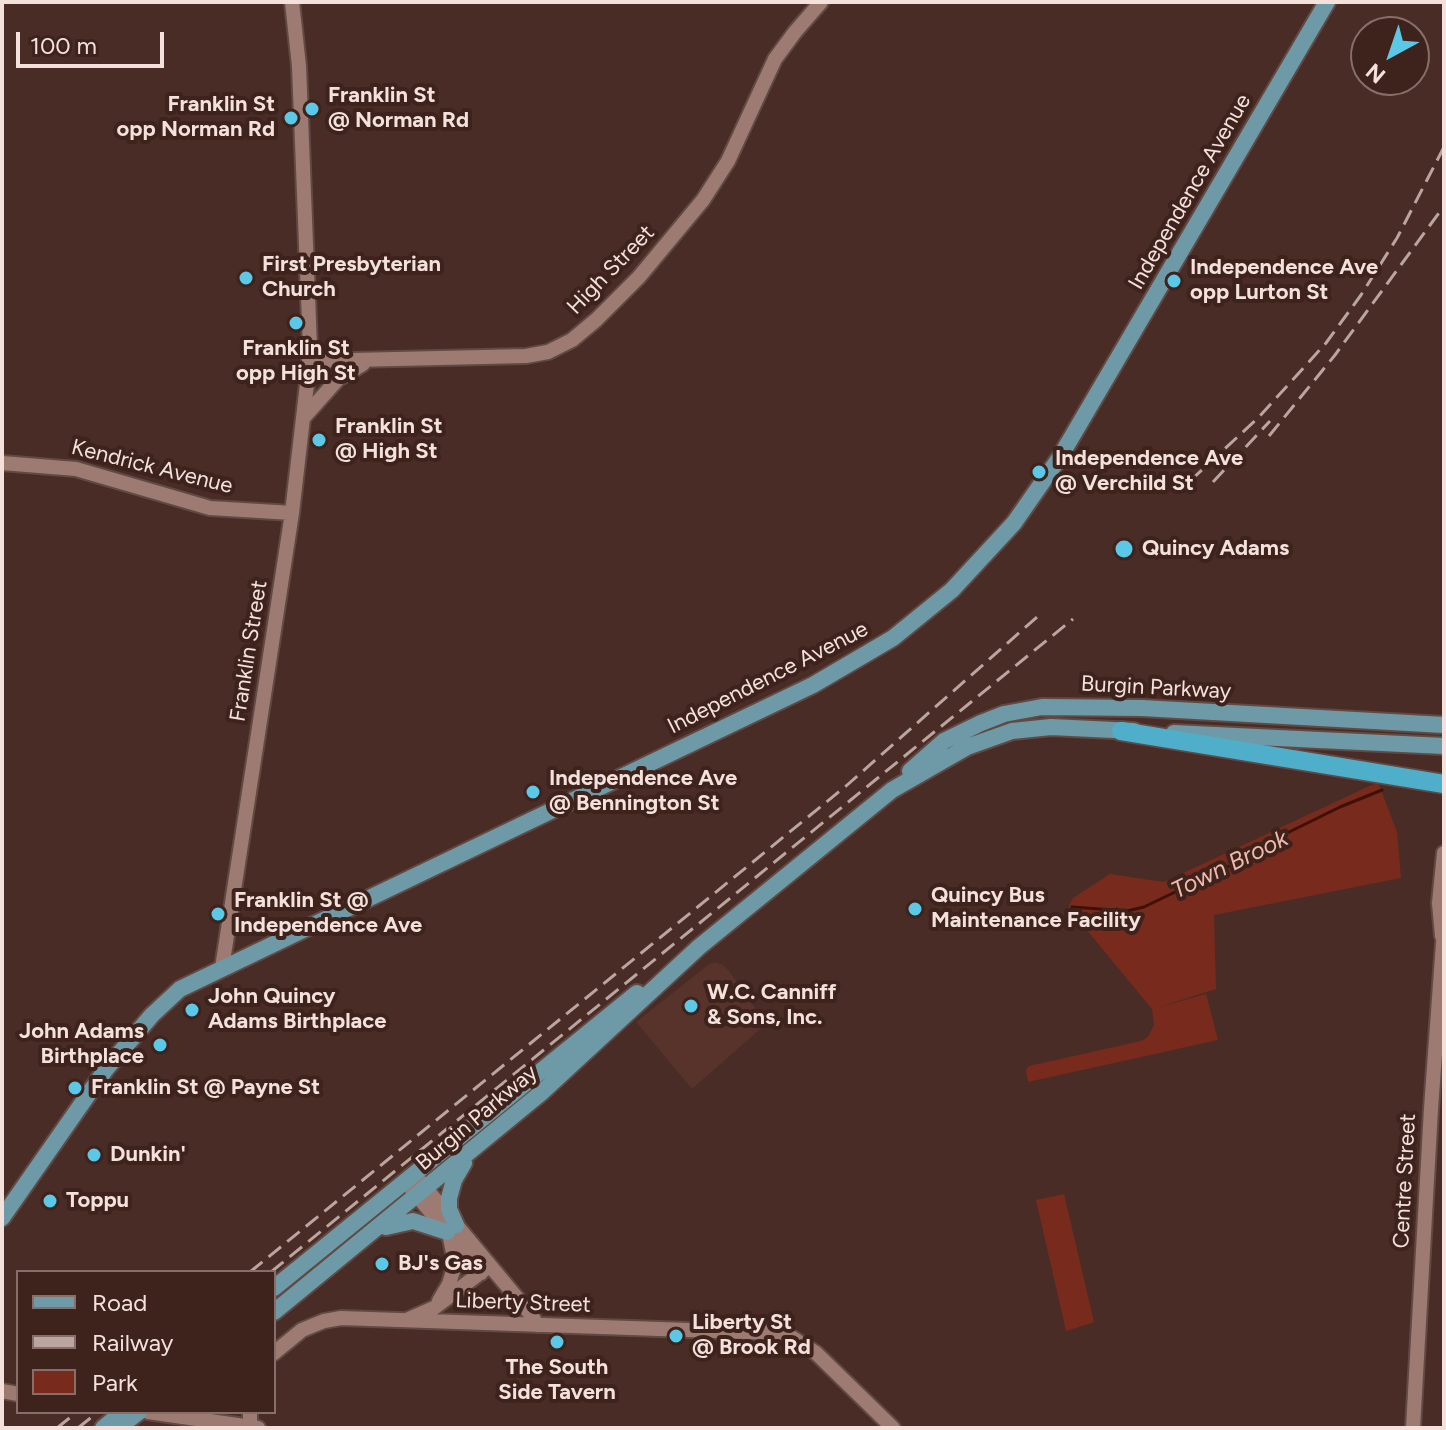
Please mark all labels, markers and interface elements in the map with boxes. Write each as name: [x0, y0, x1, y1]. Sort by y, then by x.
scale bar: [20, 16, 168, 66]
north arrow: [1350, 16, 1430, 96]
text: 100 m: [30, 31, 97, 60]
text: N: [1360, 57, 1391, 89]
place label: Franklin St @ Norman Rd: [328, 83, 469, 134]
street label: Independence Avenue: [1123, 90, 1257, 294]
place label: Franklin St opp Norman Rd: [116, 92, 275, 144]
marker: Franklin St @ Norman Rd: [303, 100, 321, 118]
marker: Franklin St opp Norman Rd: [282, 109, 300, 127]
street label: High Street: [562, 220, 660, 320]
place label: First Presbyterian Church: [262, 252, 441, 304]
place label: Independence Ave opp Lurton St: [1190, 255, 1378, 306]
marker: First Presbyterian Church: [237, 269, 255, 287]
marker: Independence Ave opp Lurton St: [1165, 272, 1183, 290]
marker: Franklin St opp High St: [287, 314, 305, 332]
place label: Franklin St opp High St: [236, 336, 356, 388]
place label: Franklin St @ High St: [335, 414, 442, 466]
marker: Franklin St @ High St: [310, 431, 328, 449]
street label: Kendrick Avenue: [69, 434, 235, 500]
place label: Independence Ave @ Verchild St: [1055, 446, 1243, 498]
marker: Independence Ave @ Verchild St: [1030, 463, 1048, 481]
place label: Quincy Adams: [1142, 536, 1289, 562]
marker: Quincy Adams: [1113, 538, 1135, 560]
street label: Franklin Street: [225, 579, 273, 723]
street label: Independence Avenue: [663, 616, 873, 740]
street label: Burgin Parkway: [1080, 671, 1232, 705]
place label: Independence Ave @ Bennington St: [549, 766, 737, 818]
marker: Independence Ave @ Bennington St: [524, 783, 542, 801]
water label: Town Brook: [1167, 824, 1293, 906]
place label: Quincy Bus Maintenance Facility: [931, 883, 1141, 934]
place label: Franklin St @ Independence Ave: [234, 888, 422, 940]
marker: Quincy Bus Maintenance Facility: [906, 900, 924, 918]
marker: Franklin St @ Independence Ave: [209, 905, 227, 923]
place label: W.C. Canniff & Sons, Inc.: [707, 980, 836, 1032]
place label: John Quincy Adams Birthplace: [208, 984, 386, 1036]
marker: W.C. Canniff & Sons, Inc.: [682, 997, 700, 1015]
marker: John Quincy Adams Birthplace: [183, 1001, 201, 1019]
place label: John Adams Birthplace: [19, 1019, 144, 1070]
marker: John Adams Birthplace: [151, 1036, 169, 1054]
street label: Burgin Parkway: [411, 1060, 543, 1176]
place label: Franklin St @ Payne St: [91, 1075, 320, 1101]
marker: Franklin St @ Payne St: [66, 1079, 84, 1097]
street label: Centre Street: [1388, 1113, 1422, 1249]
place label: Dunkin': [110, 1142, 186, 1168]
marker: Dunkin': [85, 1146, 103, 1164]
place label: Toppu: [66, 1188, 129, 1214]
marker: Toppu: [41, 1192, 59, 1210]
place label: BJ's Gas: [398, 1251, 483, 1277]
marker: BJ's Gas: [373, 1255, 391, 1273]
legend: [16, 1270, 276, 1414]
street label: Liberty Street: [455, 1287, 591, 1319]
text: Road: [92, 1288, 147, 1317]
place label: Liberty St @ Brook Rd: [692, 1310, 811, 1362]
marker: Liberty St @ Brook Rd: [667, 1327, 685, 1345]
text: Railway: [92, 1328, 173, 1357]
marker: The South Side Tavern: [548, 1333, 566, 1351]
place label: The South Side Tavern: [498, 1355, 616, 1406]
text: Park: [92, 1368, 138, 1397]

